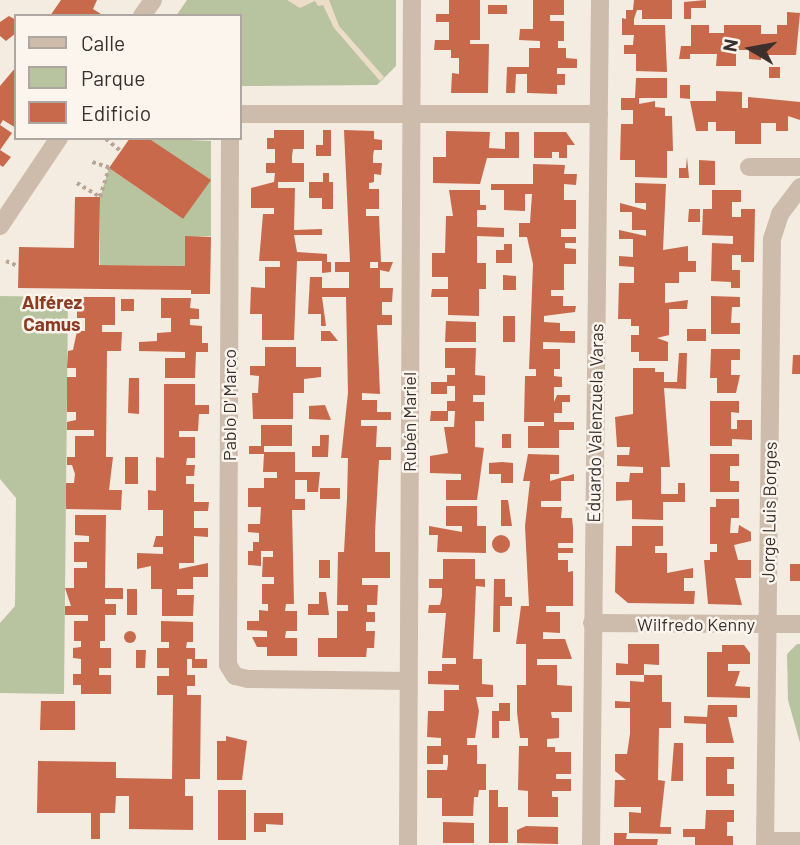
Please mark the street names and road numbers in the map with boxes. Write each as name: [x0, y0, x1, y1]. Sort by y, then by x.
street label: Eduardo Valenzuela Varas: [582, 323, 608, 523]
street label: Pablo D' Marco: [218, 349, 240, 461]
street label: Rubén Mariel: [398, 372, 420, 472]
street label: Jorge Luis Borges: [757, 441, 781, 583]
street label: Wilfredo Kenny: [637, 613, 755, 635]

